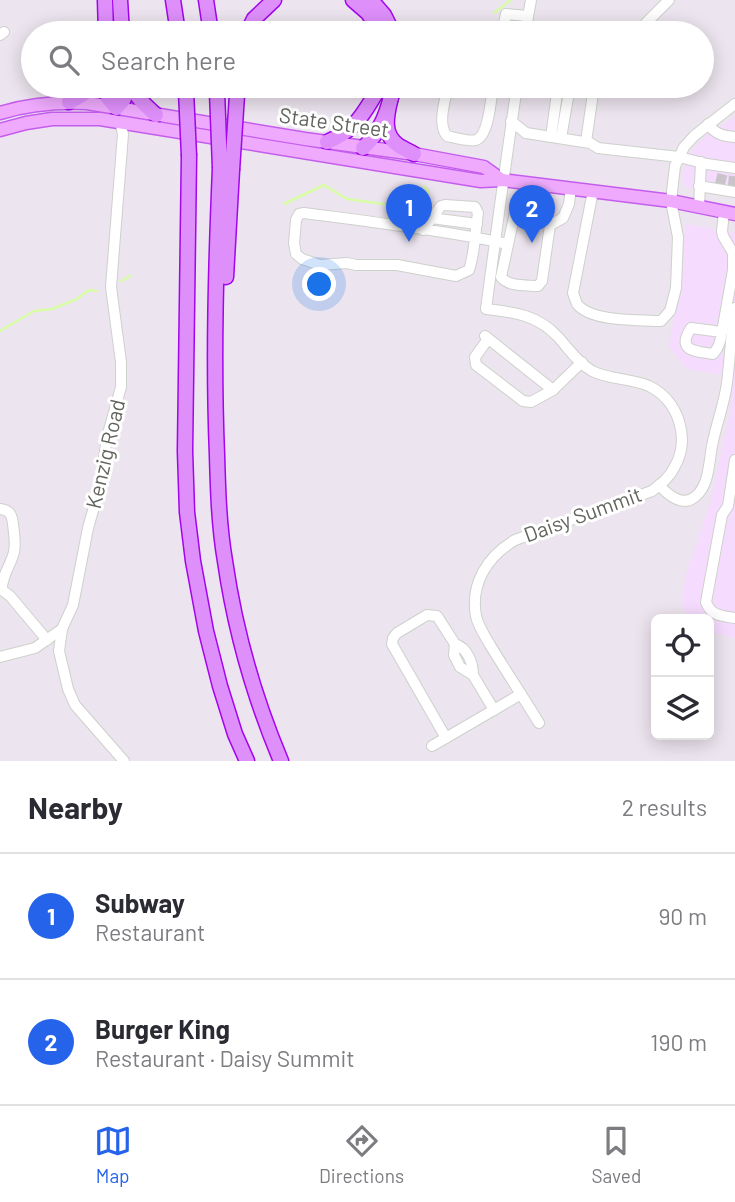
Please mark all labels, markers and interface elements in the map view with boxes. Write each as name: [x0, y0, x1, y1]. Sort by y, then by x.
search box: [21, 21, 714, 98]
icon: search: [45, 41, 83, 79]
text: Search here: [101, 44, 236, 75]
street label: State Street: [278, 101, 391, 142]
pin: 1: [386, 184, 432, 242]
pin: 2: [509, 185, 555, 243]
your location: [302, 267, 336, 301]
street label: Kenzig Road: [80, 396, 129, 511]
street label: Daisy Summit: [520, 481, 645, 546]
map controls: [651, 614, 714, 740]
button: locate: [651, 614, 714, 677]
button: layers: [651, 677, 714, 740]
text: Nearby: [28, 789, 123, 825]
text: 2 results: [622, 793, 707, 821]
text: Subway: [95, 887, 185, 918]
text: 1: [47, 902, 55, 930]
text: 90 m: [658, 902, 707, 930]
text: Restaurant: [95, 918, 205, 946]
text: Burger King: [95, 1013, 230, 1044]
text: 2: [45, 1028, 57, 1056]
text: 190 m: [650, 1028, 707, 1056]
text: Restaurant · Daisy Summit: [95, 1044, 355, 1072]
tab: Map: [94, 1122, 132, 1187]
tab: Directions: [319, 1122, 404, 1187]
tab: Saved: [591, 1122, 641, 1187]

